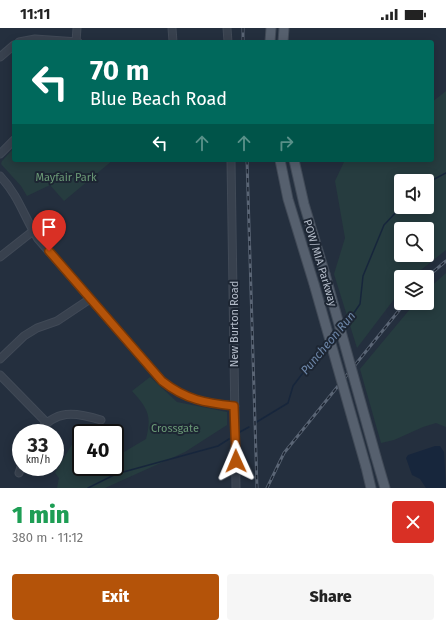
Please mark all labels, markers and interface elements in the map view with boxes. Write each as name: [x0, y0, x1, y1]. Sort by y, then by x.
text: 11:11: [20, 5, 50, 23]
text: 70 m: [90, 54, 149, 87]
icon: left: [24, 56, 76, 108]
text: Blue Beach Road: [90, 88, 227, 110]
icon: left: [149, 132, 171, 154]
icon: ahead: [191, 132, 213, 154]
icon: ahead: [233, 132, 255, 154]
icon: right: [275, 132, 297, 154]
park label: Mayfair Park: [35, 171, 97, 184]
map controls: [394, 174, 434, 310]
button: sound: [394, 174, 434, 214]
pin: [32, 210, 66, 251]
icon: arrive: [38, 216, 60, 238]
street label: POW/MIA Parkway: [301, 218, 340, 309]
button: search: [394, 222, 434, 262]
button: layers: [394, 270, 434, 310]
street label: New Burton Road: [228, 281, 241, 367]
water label: Puncheon Run: [298, 309, 358, 377]
park label: Crossgate: [151, 422, 199, 435]
speed limit sign: 40: [72, 424, 124, 476]
text: 33: [28, 433, 48, 457]
position arrow: [215, 440, 257, 482]
text: km/h: [26, 454, 50, 466]
text: 1 min: [12, 501, 70, 529]
button: close: [392, 501, 434, 543]
text: 380 m · 11:12: [12, 530, 83, 545]
button: Exit: [12, 574, 219, 620]
button: Share: [227, 574, 434, 620]

